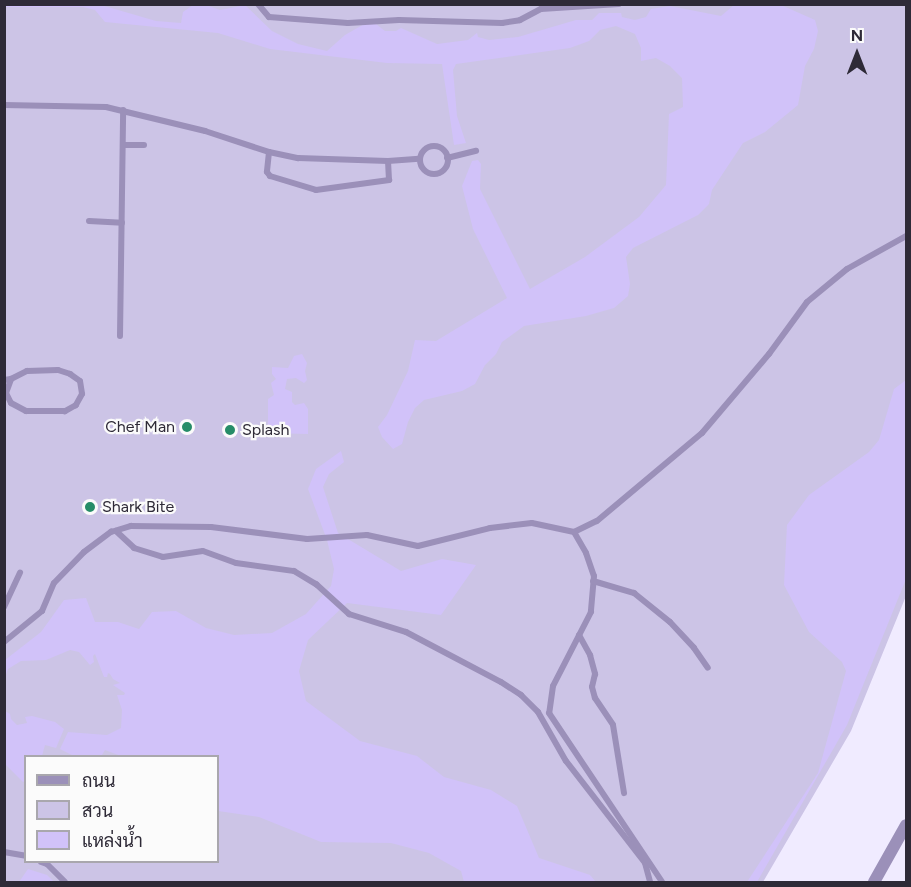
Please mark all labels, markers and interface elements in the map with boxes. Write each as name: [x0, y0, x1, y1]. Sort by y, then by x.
north arrow: [827, 24, 887, 84]
text: N: [851, 26, 863, 45]
place label: Chef Man: [105, 417, 175, 437]
marker: Chef Man: [180, 420, 194, 434]
place label: Splash: [242, 420, 289, 440]
marker: Splash: [223, 423, 237, 437]
place label: Shark Bite: [102, 497, 174, 517]
marker: Shark Bite: [83, 500, 97, 514]
legend: [24, 755, 219, 863]
text: ถนน: [82, 770, 115, 792]
text: สวน: [82, 800, 113, 822]
text: แหล่งน้ำ: [82, 830, 143, 852]

